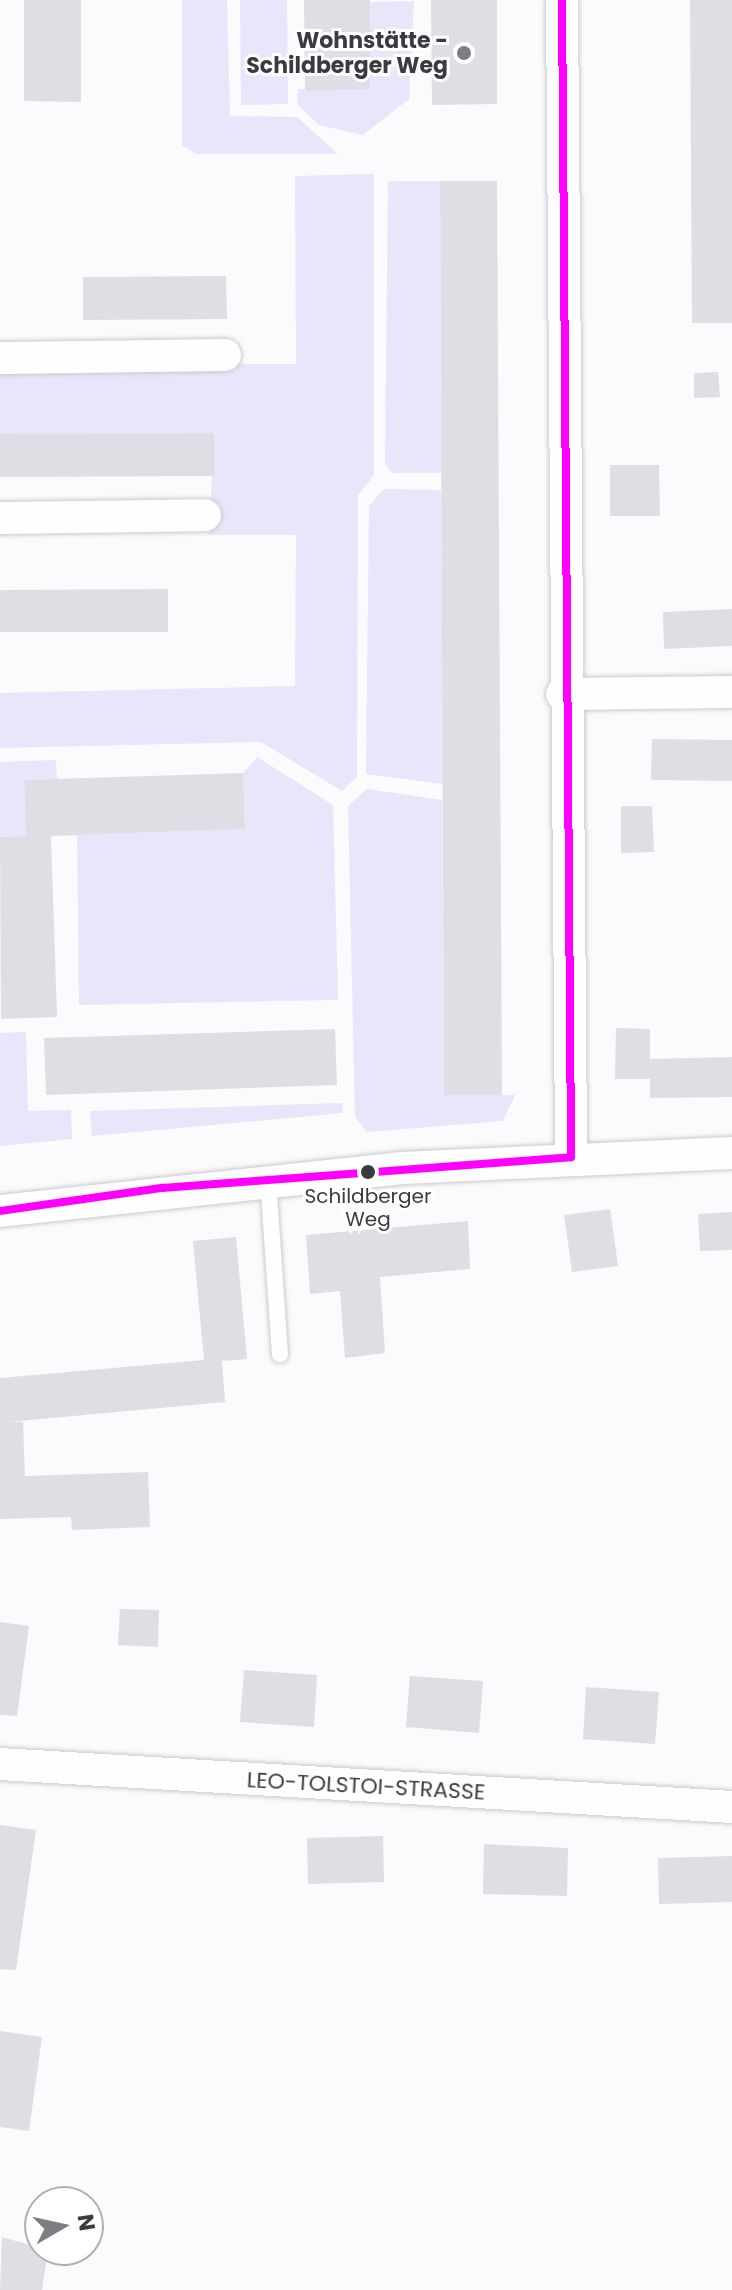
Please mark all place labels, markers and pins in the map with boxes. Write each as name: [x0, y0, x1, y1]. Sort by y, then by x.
place label: Wohnstätte - Schildberger Weg: [246, 27, 448, 78]
marker: Wohnstätte - Schildberger Weg: [455, 44, 473, 62]
marker: Schildberger Weg: [360, 1164, 376, 1180]
place label: Schildberger Weg: [305, 1184, 431, 1231]

